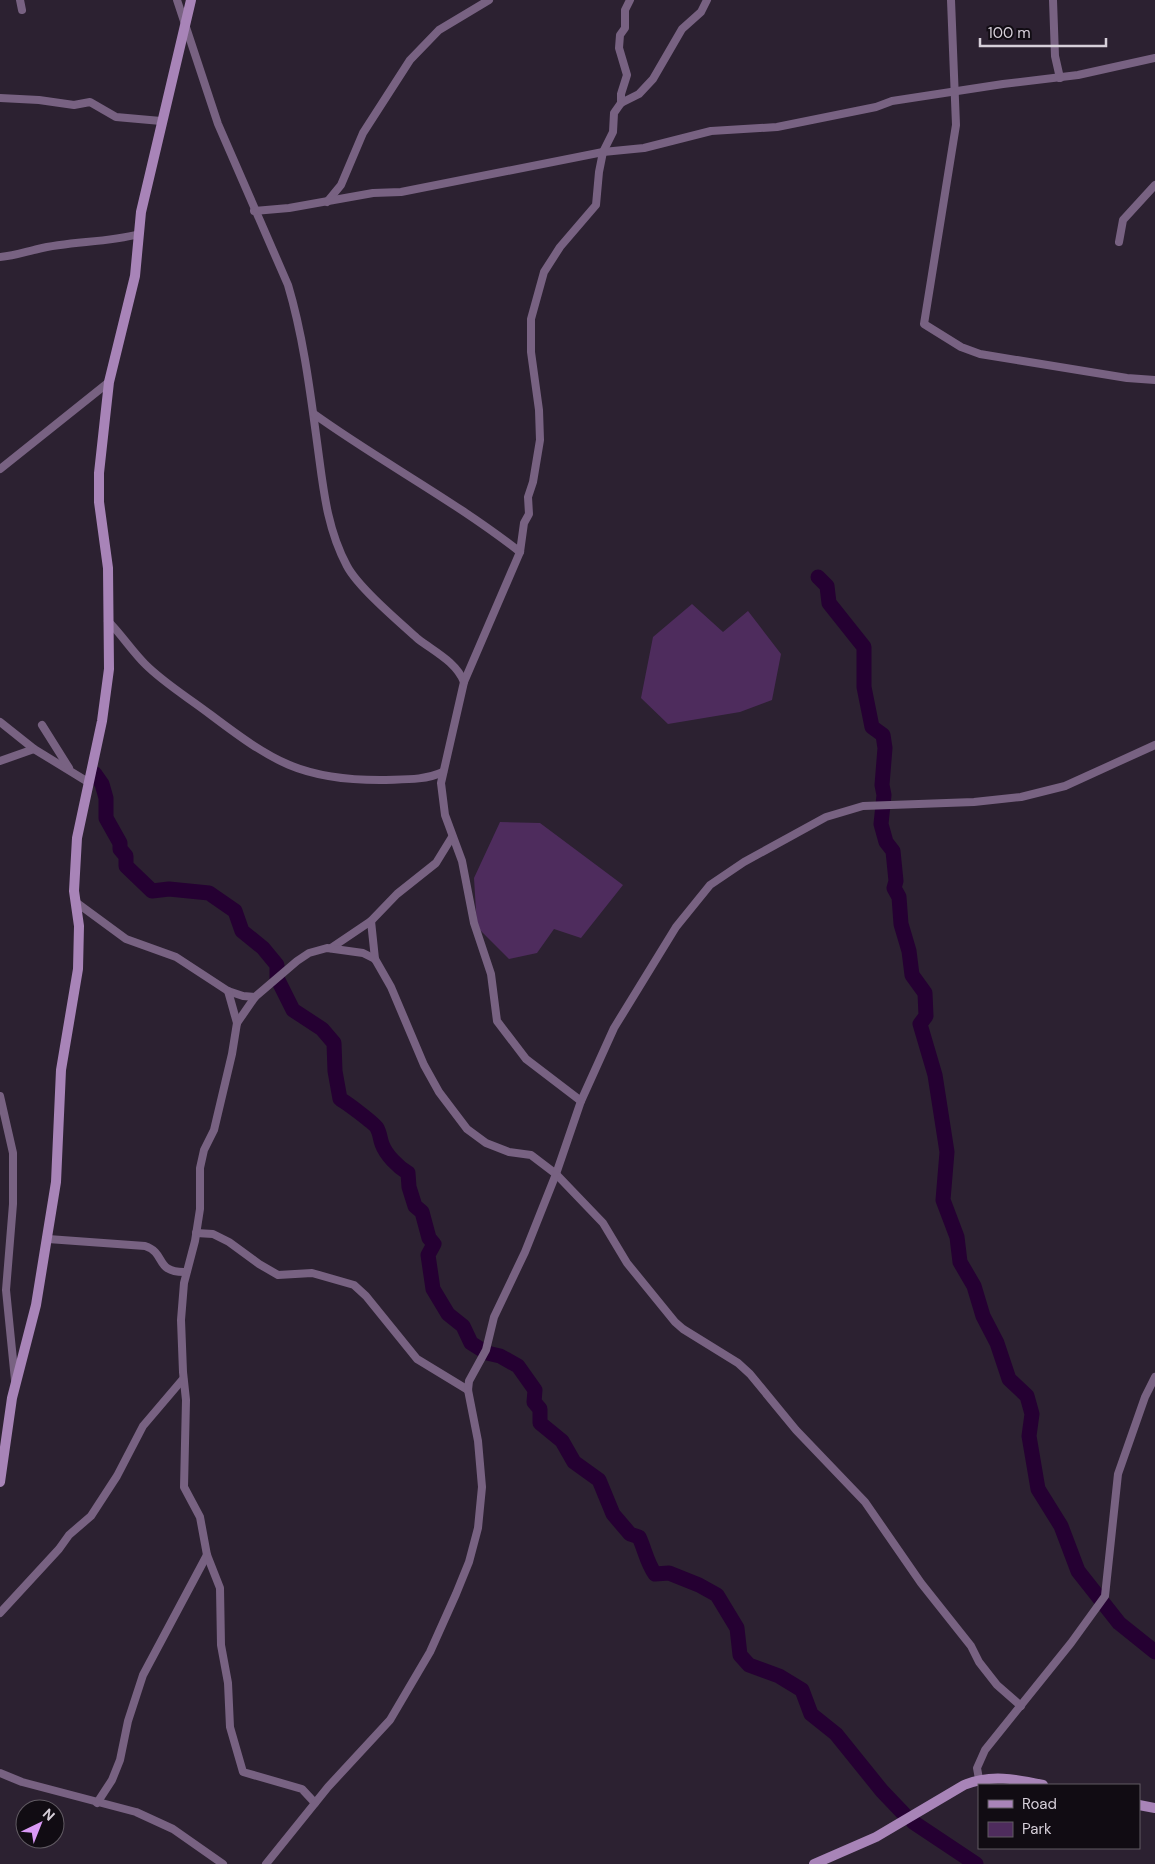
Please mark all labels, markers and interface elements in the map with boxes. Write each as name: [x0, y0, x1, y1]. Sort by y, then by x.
scale bar: [980, 15, 1106, 47]
text: 100 m: [988, 23, 1031, 43]
legend: [978, 1784, 1140, 1849]
text: Road: [1022, 1794, 1057, 1814]
north arrow: [15, 1799, 65, 1849]
text: N: [39, 1804, 59, 1825]
text: Park: [1022, 1819, 1052, 1839]

